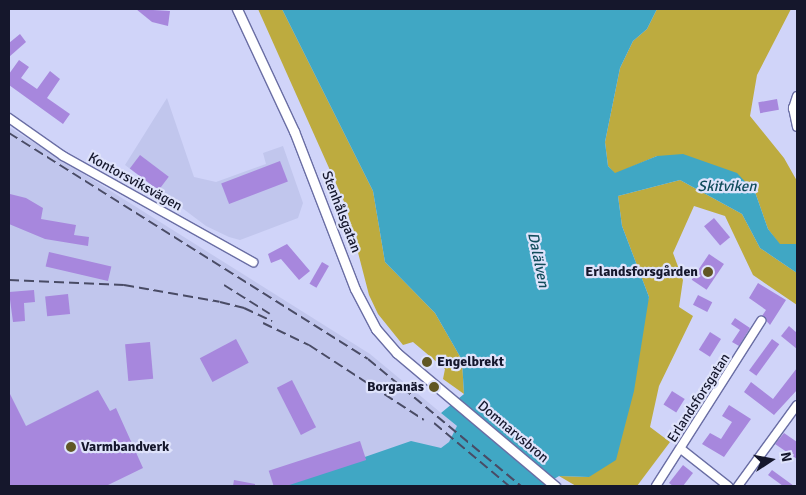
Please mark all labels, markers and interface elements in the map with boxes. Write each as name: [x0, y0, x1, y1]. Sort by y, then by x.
street label: Kontorsviksvägen: [85, 149, 185, 215]
street label: Stenhålsgatan: [318, 169, 364, 255]
water label: Skitviken: [698, 178, 756, 196]
water label: Dalälven: [523, 231, 553, 289]
place label: Erlandsforsgården: [585, 264, 698, 280]
marker: Erlandsforsgården: [702, 266, 714, 278]
street label: Erlandsforsgatan: [664, 350, 734, 446]
place label: Engelbrekt: [437, 354, 504, 370]
marker: Engelbrekt: [421, 356, 433, 368]
place label: Borganäs: [367, 379, 424, 395]
marker: Borganäs: [428, 381, 440, 393]
street label: Domnarvsbron: [474, 397, 552, 467]
north arrow: [746, 435, 796, 485]
place label: Varmbandverk: [81, 439, 169, 455]
marker: Varmbandverk: [65, 441, 77, 453]
text: N: [777, 451, 795, 463]

